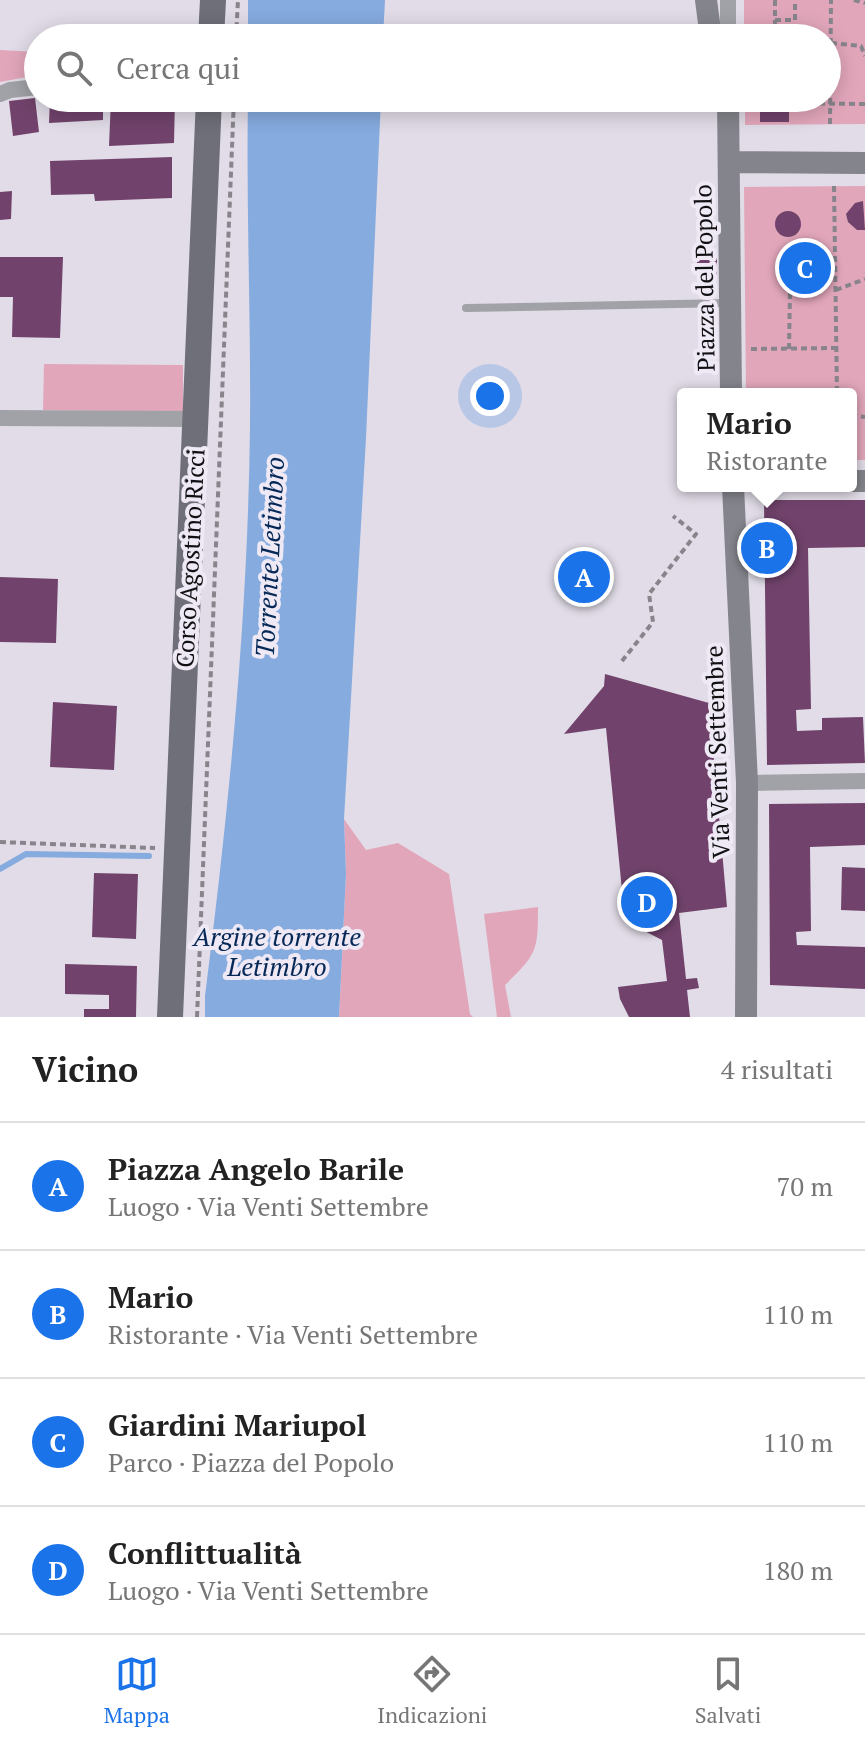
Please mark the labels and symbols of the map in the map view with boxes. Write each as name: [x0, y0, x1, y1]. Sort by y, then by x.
street label: Piazza del Popolo: [686, 184, 722, 372]
pin: C: [779, 238, 831, 298]
your location: [470, 376, 510, 416]
street label: Corso Agostino Ricci: [168, 448, 212, 668]
water label: Torrente Letimbro: [247, 456, 291, 658]
pin: B: [741, 518, 793, 578]
pin: A: [558, 547, 610, 607]
street label: Via Venti Settembre: [697, 645, 737, 859]
pin: D: [621, 872, 673, 932]
water label: Argine torrente Letimbro: [191, 919, 361, 983]

